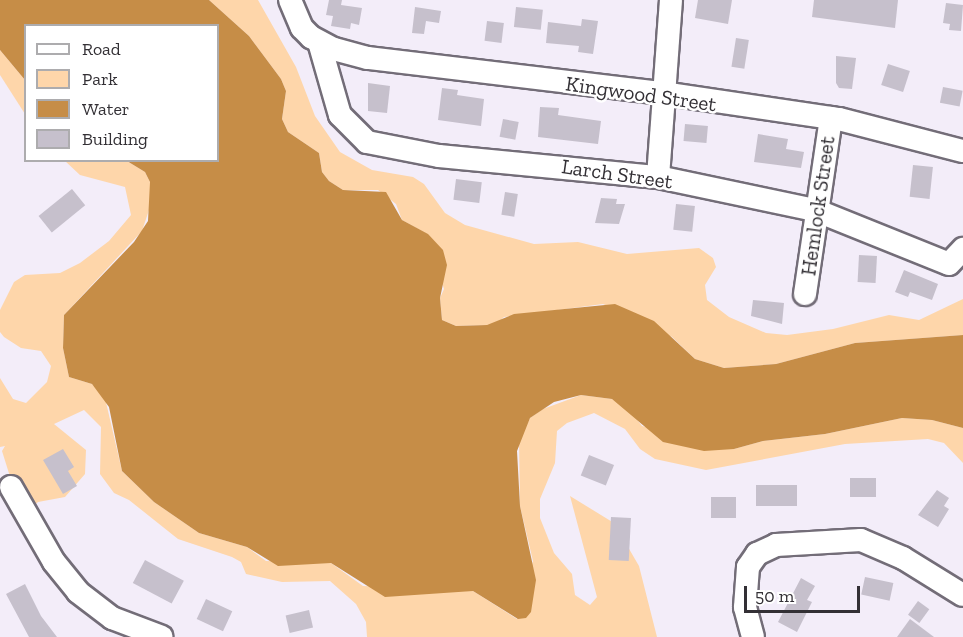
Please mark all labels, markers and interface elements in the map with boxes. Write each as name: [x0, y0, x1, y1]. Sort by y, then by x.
legend: [24, 24, 219, 162]
text: Road: [82, 38, 121, 60]
text: Park: [82, 68, 118, 90]
street label: Kingwood Street: [564, 71, 718, 117]
text: Water: [82, 98, 129, 120]
text: Building: [82, 128, 148, 150]
street label: Hemlock Street: [796, 135, 840, 277]
street label: Larch Street: [560, 154, 674, 194]
scale bar: [747, 574, 862, 612]
text: 50 m: [755, 585, 794, 607]

